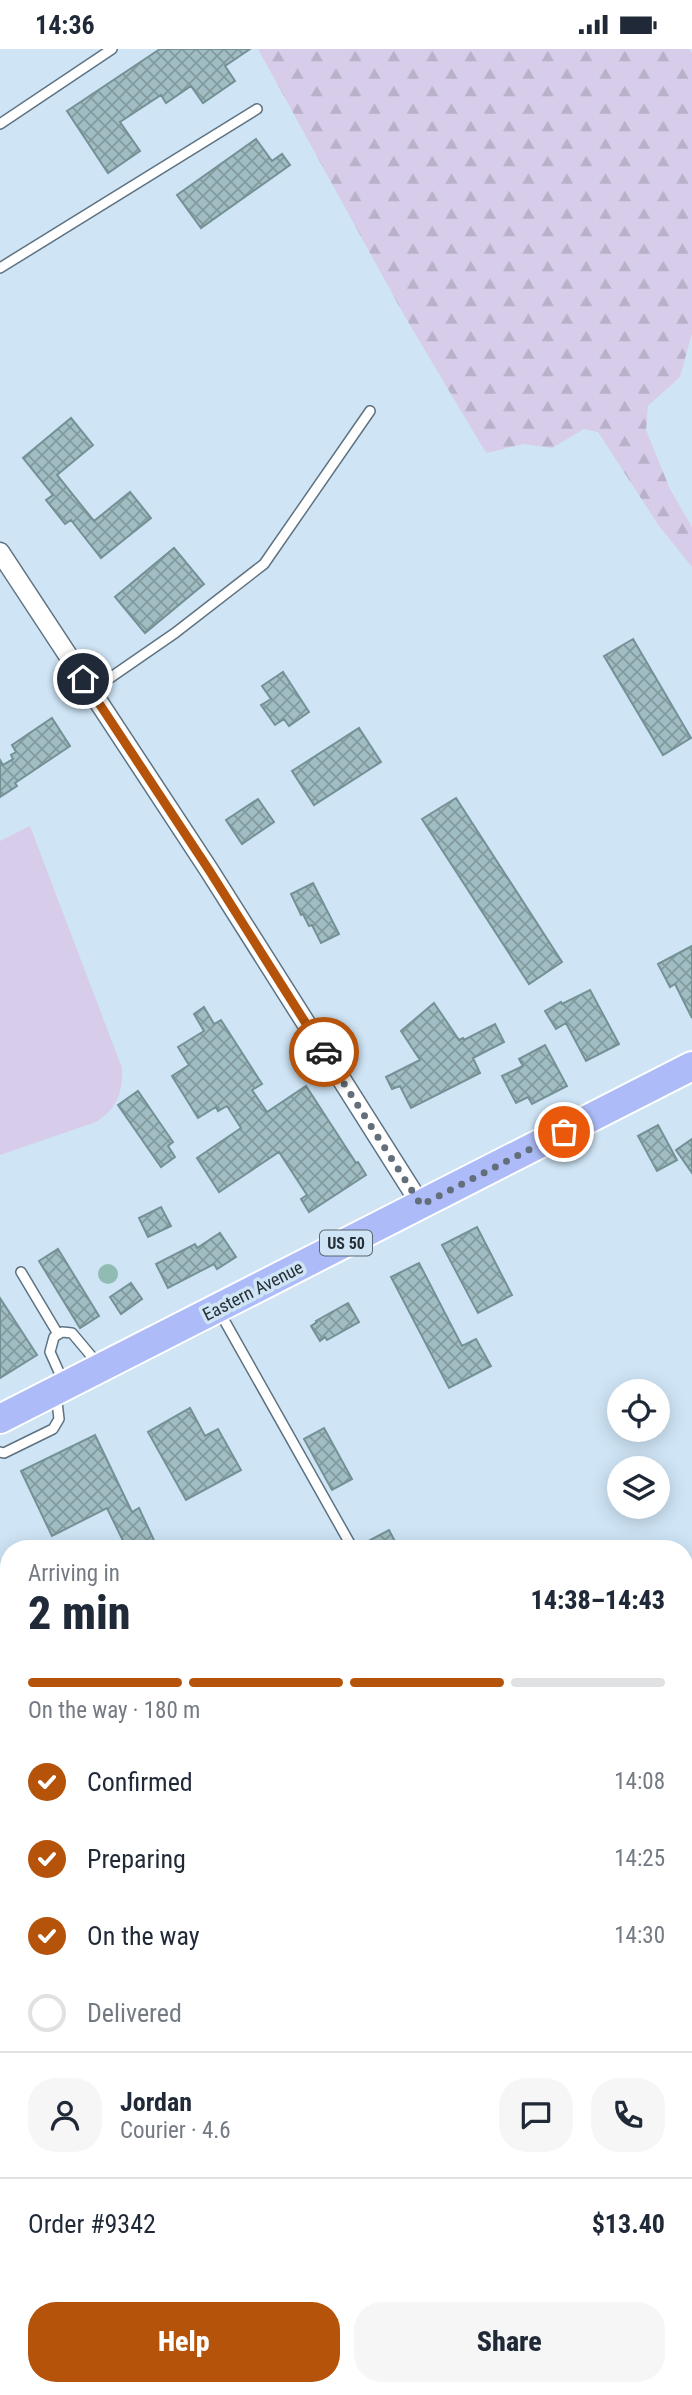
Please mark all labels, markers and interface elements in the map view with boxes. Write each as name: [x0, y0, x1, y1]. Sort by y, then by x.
text: 14:36: [35, 10, 95, 40]
pin: [53, 649, 113, 709]
icon: home: [64, 660, 102, 698]
courier: [289, 1017, 359, 1087]
icon: car: [305, 1033, 343, 1071]
pin: [534, 1102, 594, 1162]
icon: bag: [545, 1113, 583, 1151]
road number: US 50: [320, 1231, 372, 1255]
street label: Eastern Avenue: [199, 1256, 306, 1325]
map controls: [607, 1379, 670, 1519]
button: locate: [607, 1379, 670, 1442]
button: layers: [607, 1456, 670, 1519]
text: Arriving in: [28, 1560, 120, 1587]
text: 14:38–14:43: [531, 1585, 665, 1615]
text: 2 min: [28, 1586, 131, 1640]
text: On the way · 180 m: [28, 1697, 200, 1724]
icon: check: [28, 1763, 66, 1801]
text: Confirmed: [87, 1767, 193, 1797]
text: 14:08: [614, 1768, 665, 1795]
icon: check: [28, 1840, 66, 1878]
text: Preparing: [87, 1844, 186, 1874]
text: 14:25: [614, 1845, 665, 1872]
icon: check: [28, 1917, 66, 1955]
text: On the way: [87, 1921, 200, 1951]
text: 14:30: [614, 1922, 665, 1949]
text: Delivered: [87, 1998, 182, 2028]
button: person: [28, 2078, 102, 2152]
button: chat: [499, 2078, 573, 2152]
button: phone: [591, 2078, 665, 2152]
text: Jordan: [120, 2087, 192, 2117]
text: Courier · 4.6: [120, 2117, 231, 2144]
text: Order #9342: [28, 2209, 156, 2239]
text: $13.40: [592, 2209, 665, 2239]
button: Help: [28, 2302, 340, 2382]
button: Share: [354, 2302, 665, 2382]

